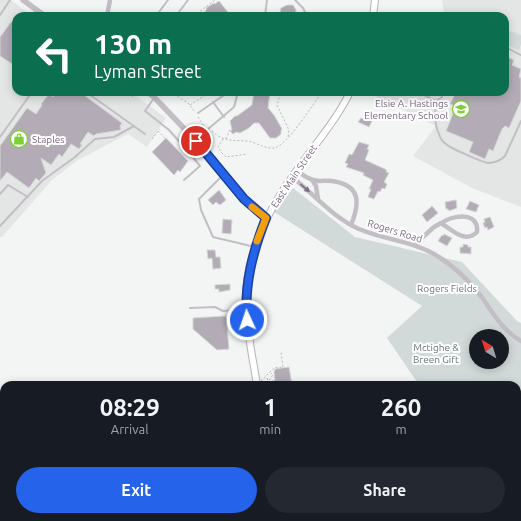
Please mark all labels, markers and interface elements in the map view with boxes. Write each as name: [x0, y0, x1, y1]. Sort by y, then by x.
icon: left: [28, 28, 80, 80]
text: 130 m: [94, 28, 172, 59]
text: Lyman Street: [94, 61, 201, 81]
place label: Elsie A. Hastings Elementary School: [364, 98, 448, 121]
school or university icon: Elsie A. Hastings Elementary School: [451, 99, 471, 119]
pin: [179, 124, 213, 158]
shop icon: Staples: [9, 129, 29, 149]
icon: arrive: [185, 130, 207, 152]
place label: Staples: [32, 134, 65, 145]
street label: East Main Street: [269, 142, 319, 210]
one-way arrow: [300, 183, 311, 192]
street label: Rogers Road: [366, 217, 424, 245]
park label: Rogers Fields: [417, 283, 477, 294]
position arrow: [226, 299, 268, 341]
north arrow: [469, 329, 509, 369]
map controls: [469, 329, 509, 369]
park label: Mctighe & Breen Gift: [413, 342, 459, 365]
text: 08:29: [100, 394, 160, 421]
text: 1: [263, 394, 277, 421]
text: 260: [381, 394, 421, 421]
text: Arrival: [111, 422, 149, 436]
text: min: [259, 422, 281, 436]
text: m: [395, 422, 407, 436]
button: Exit: [16, 467, 257, 513]
button: Share: [265, 467, 505, 513]

